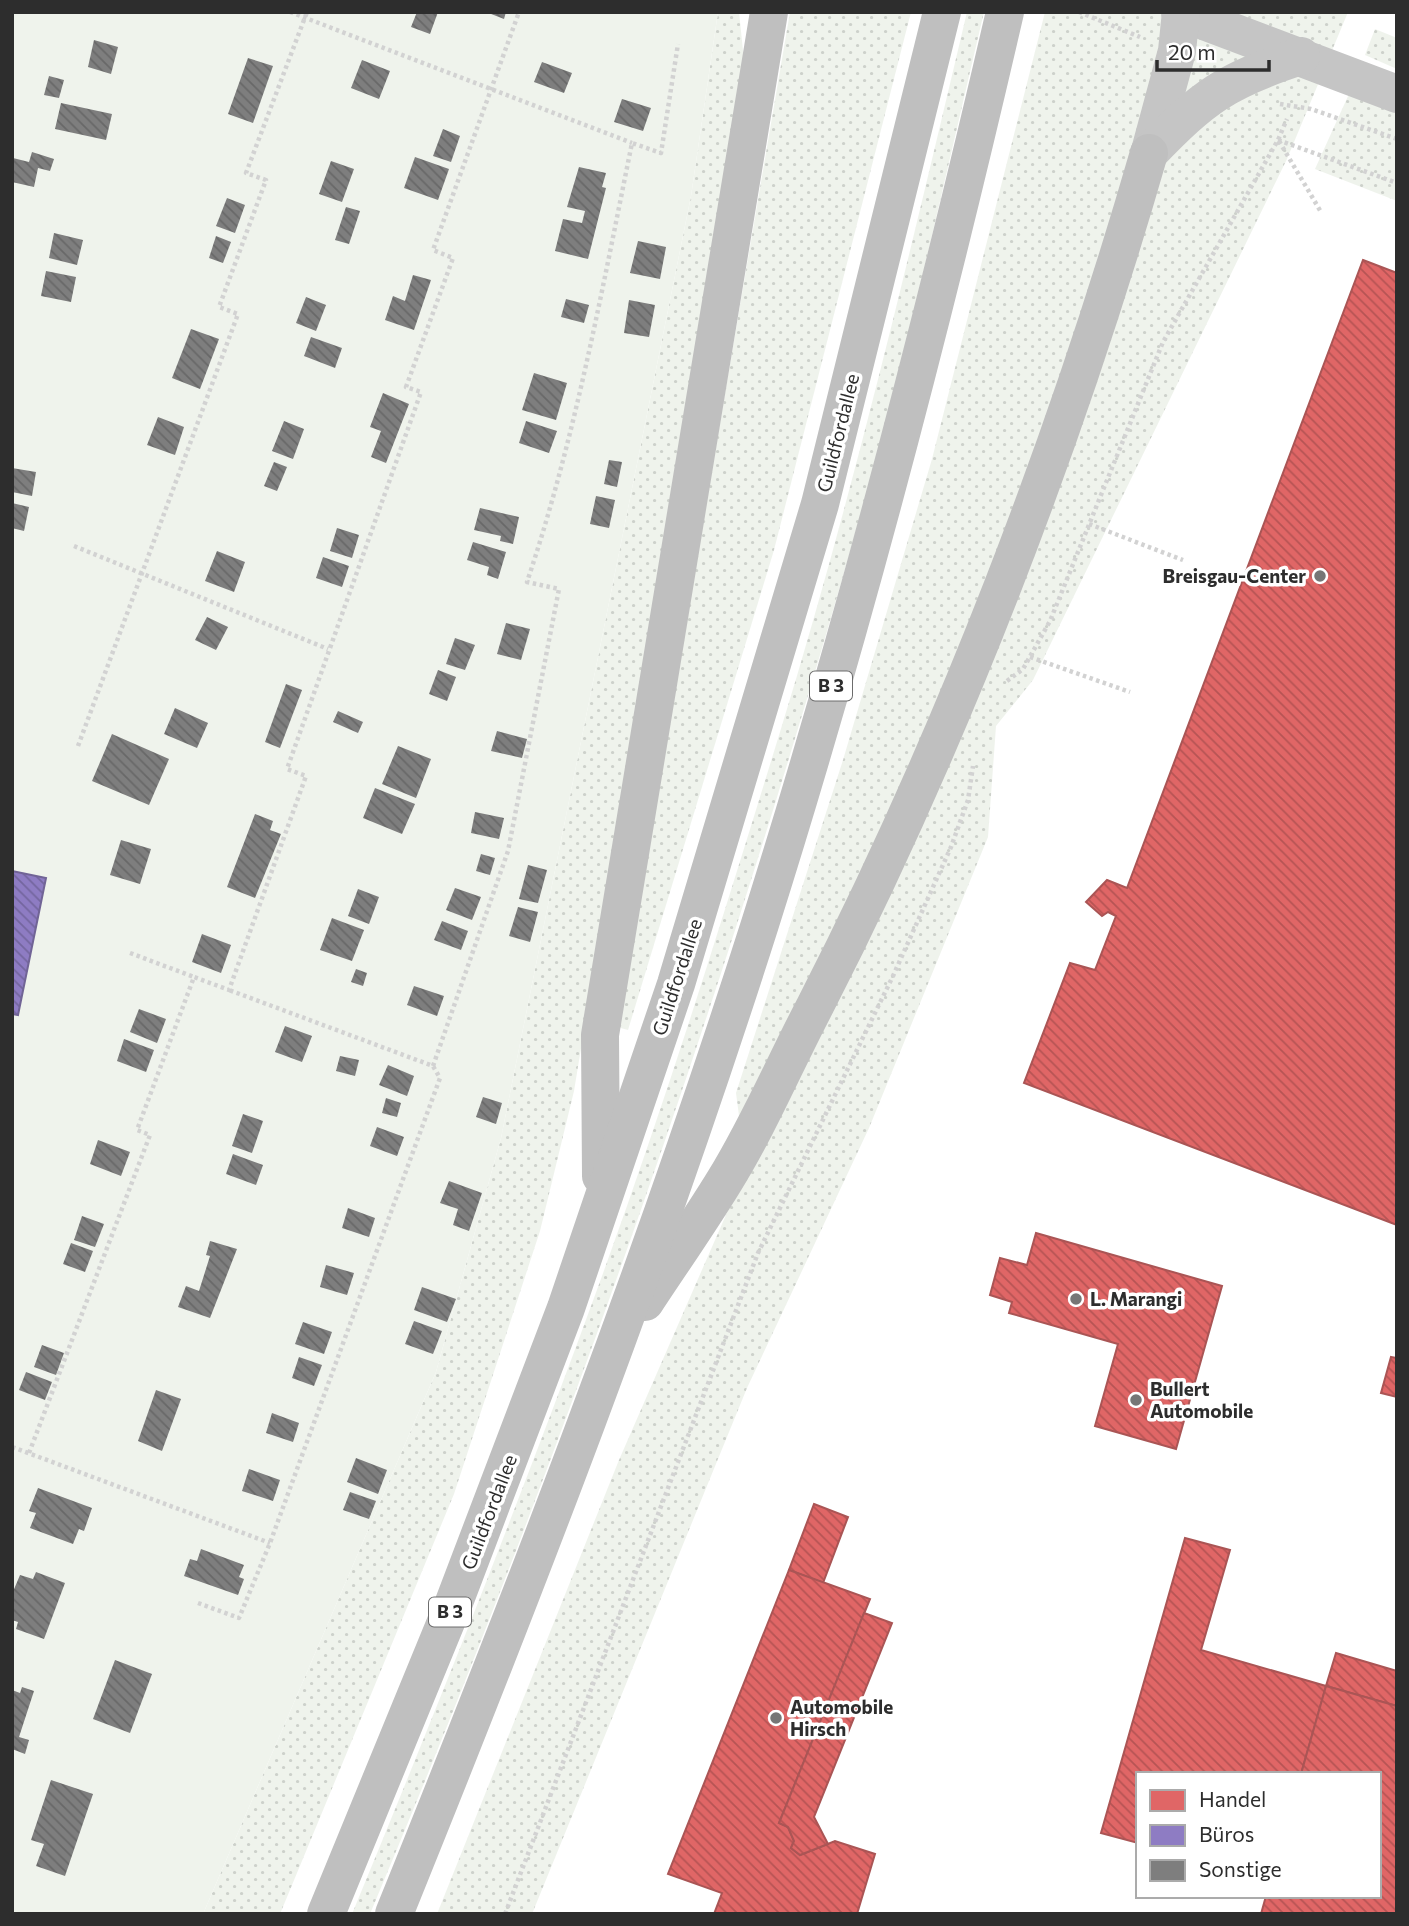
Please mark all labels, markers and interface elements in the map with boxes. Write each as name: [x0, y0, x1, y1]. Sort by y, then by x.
scale bar: [1157, 28, 1269, 72]
text: 20 m: [1168, 39, 1216, 64]
street label: Guildfordallee: [812, 371, 863, 495]
place label: Breisgau-Center: [1163, 564, 1306, 587]
marker: Breisgau-Center: [1312, 568, 1328, 584]
road number: B 3: [810, 672, 852, 700]
street label: Guildfordallee: [647, 916, 706, 1038]
place label: L. Marangi: [1090, 1287, 1182, 1310]
marker: L. Marangi: [1068, 1291, 1084, 1307]
place label: Bullert Automobile: [1150, 1377, 1253, 1422]
marker: Bullert Automobile: [1128, 1392, 1144, 1408]
street label: Guildfordallee: [456, 1451, 521, 1573]
road number: B 3: [429, 1597, 471, 1626]
place label: Automobile Hirsch: [790, 1695, 893, 1740]
marker: Automobile Hirsch: [768, 1710, 784, 1726]
legend: [1136, 1772, 1381, 1898]
text: Handel: [1199, 1786, 1266, 1811]
text: Büros: [1199, 1821, 1254, 1846]
text: Sonstige: [1199, 1856, 1282, 1881]

